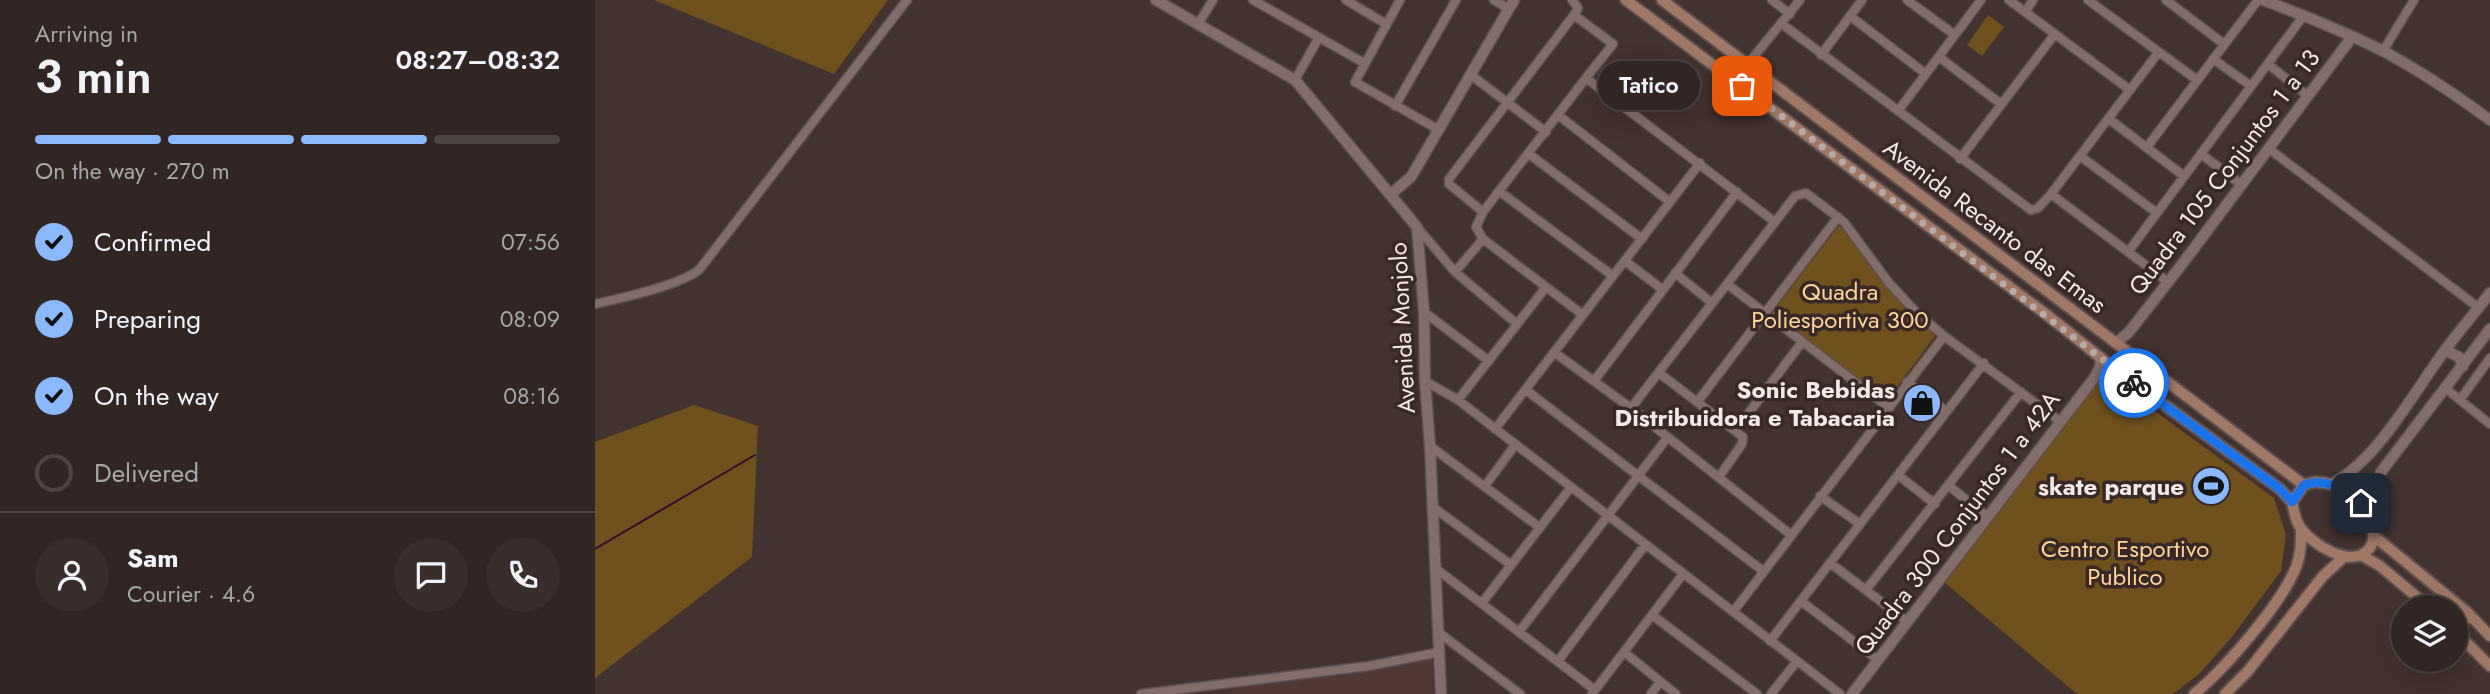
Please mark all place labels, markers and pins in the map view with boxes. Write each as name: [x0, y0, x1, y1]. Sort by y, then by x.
pin: [1712, 56, 1772, 116]
callout: Tatico: [1599, 62, 1700, 110]
place label: Sonic Bebidas Distribuidora e Tabacaria: [1615, 372, 1895, 435]
shop icon: Sonic Bebidas Distribuidora e Tabacaria: [1901, 382, 1943, 424]
sports icon: skate parque: [2190, 465, 2232, 507]
place label: skate parque: [2038, 469, 2184, 504]
pin: [2331, 473, 2391, 533]

